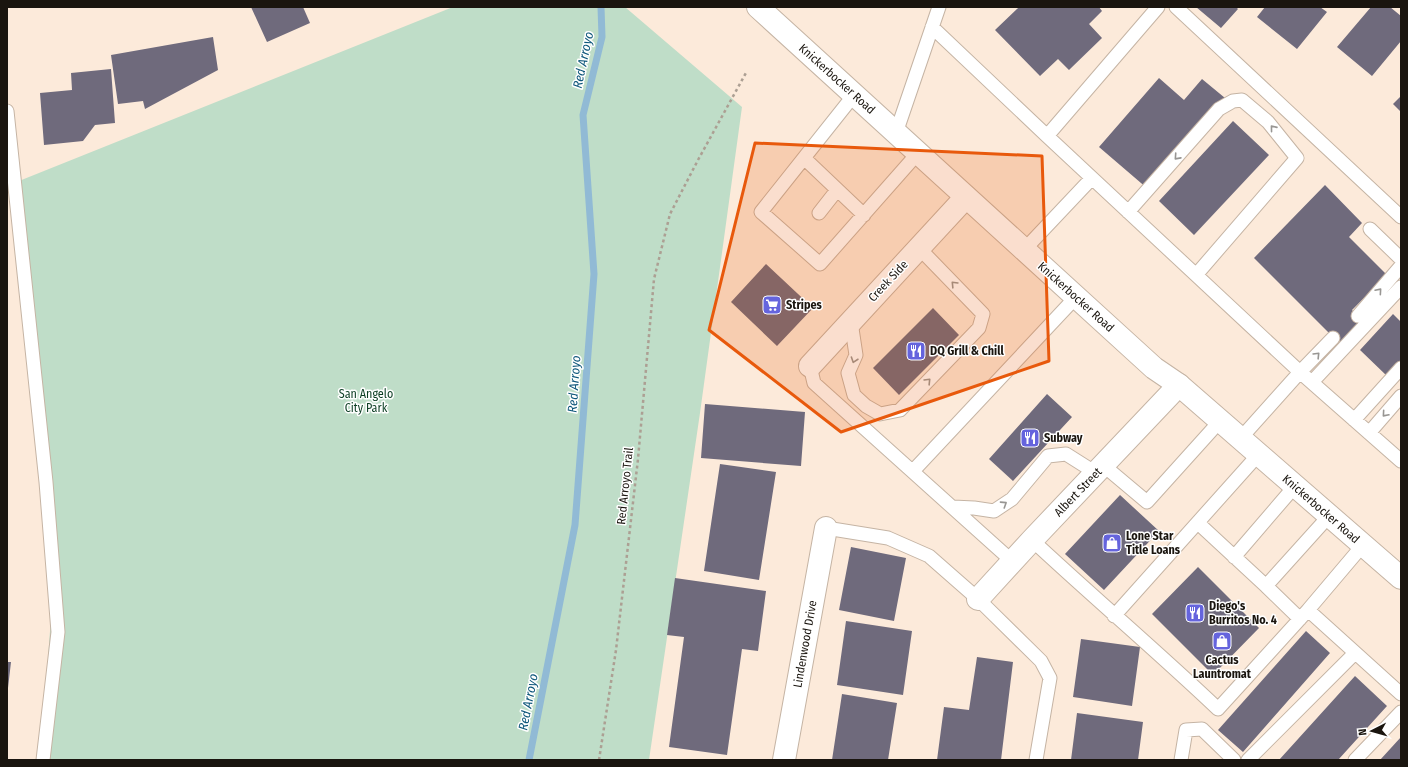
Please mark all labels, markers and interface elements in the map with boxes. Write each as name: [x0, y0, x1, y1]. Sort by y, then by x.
water label: Red Arroyo: [570, 30, 596, 90]
street label: Knickerbocker Road: [796, 41, 878, 117]
one-way arrow: [1270, 125, 1277, 132]
one-way arrow: [1174, 152, 1181, 160]
street label: Creek Side: [865, 257, 911, 305]
street label: Knickerbocker Road: [1035, 259, 1117, 335]
one-way arrow: [951, 281, 959, 289]
one-way arrow: [1375, 288, 1382, 296]
supermarket icon: Stripes: [761, 294, 783, 316]
place label: Stripes: [786, 298, 823, 312]
restaurant icon: DQ Grill & Chill: [905, 340, 927, 362]
place label: DQ Grill & Chill: [930, 344, 1004, 358]
one-way arrow: [1312, 352, 1319, 360]
water label: Red Arroyo: [565, 355, 584, 413]
one-way arrow: [850, 356, 858, 363]
one-way arrow: [923, 378, 931, 386]
park label: San Angelo City Park: [339, 387, 393, 415]
one-way arrow: [1383, 409, 1390, 417]
restaurant icon: Subway: [1019, 427, 1041, 449]
place label: Subway: [1044, 431, 1083, 445]
street label: Red Arroyo Trail: [614, 447, 636, 525]
street label: Albert Street: [1051, 465, 1105, 519]
street label: Knickerbocker Road: [1280, 472, 1362, 546]
one-way arrow: [999, 502, 1006, 509]
place label: Lone Star Title Loans: [1126, 529, 1181, 557]
shop icon: Lone Star Title Loans: [1101, 532, 1123, 554]
street label: Lindenwood Drive: [790, 599, 820, 689]
place label: Diego's Burritos No. 4: [1209, 599, 1277, 627]
restaurant icon: Diego's Burritos No. 4: [1184, 602, 1206, 624]
shop icon: Cactus Launtromat: [1211, 630, 1233, 652]
place label: Cactus Launtromat: [1193, 653, 1252, 681]
water label: Red Arroyo: [515, 672, 541, 732]
north arrow: [1352, 711, 1392, 751]
text: N: [1356, 728, 1369, 736]

